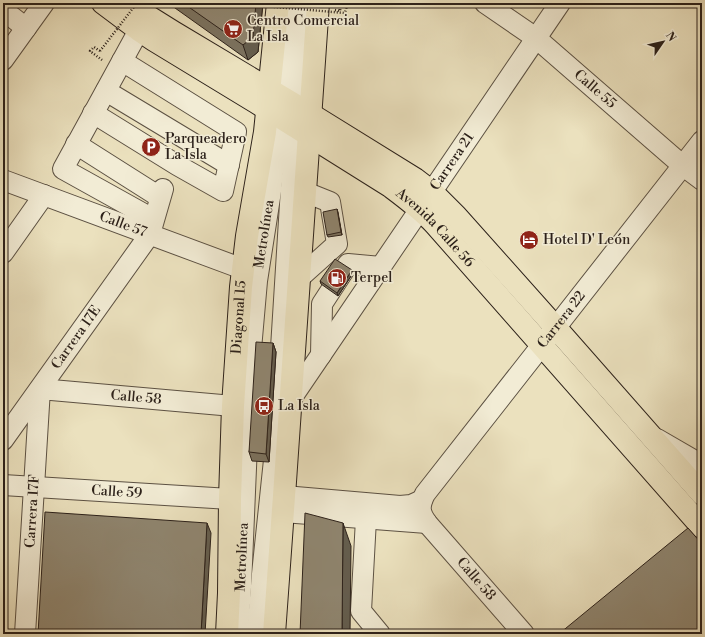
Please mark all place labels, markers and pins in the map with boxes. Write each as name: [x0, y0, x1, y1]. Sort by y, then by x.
place label: Centro Comercial La Isla: [247, 12, 359, 46]
supermarket icon: Centro Comercial La Isla: [222, 18, 244, 40]
place label: Parqueadero La Isla: [165, 130, 247, 164]
parking icon: Parqueadero La Isla: [140, 136, 162, 158]
hotel icon: Hotel D' León: [518, 229, 540, 251]
place label: Hotel D' León: [543, 231, 631, 249]
fuel station icon: Terpel: [326, 267, 348, 289]
place label: Terpel: [351, 269, 392, 287]
bus stop icon: La Isla: [253, 395, 275, 417]
place label: La Isla: [278, 397, 321, 415]

